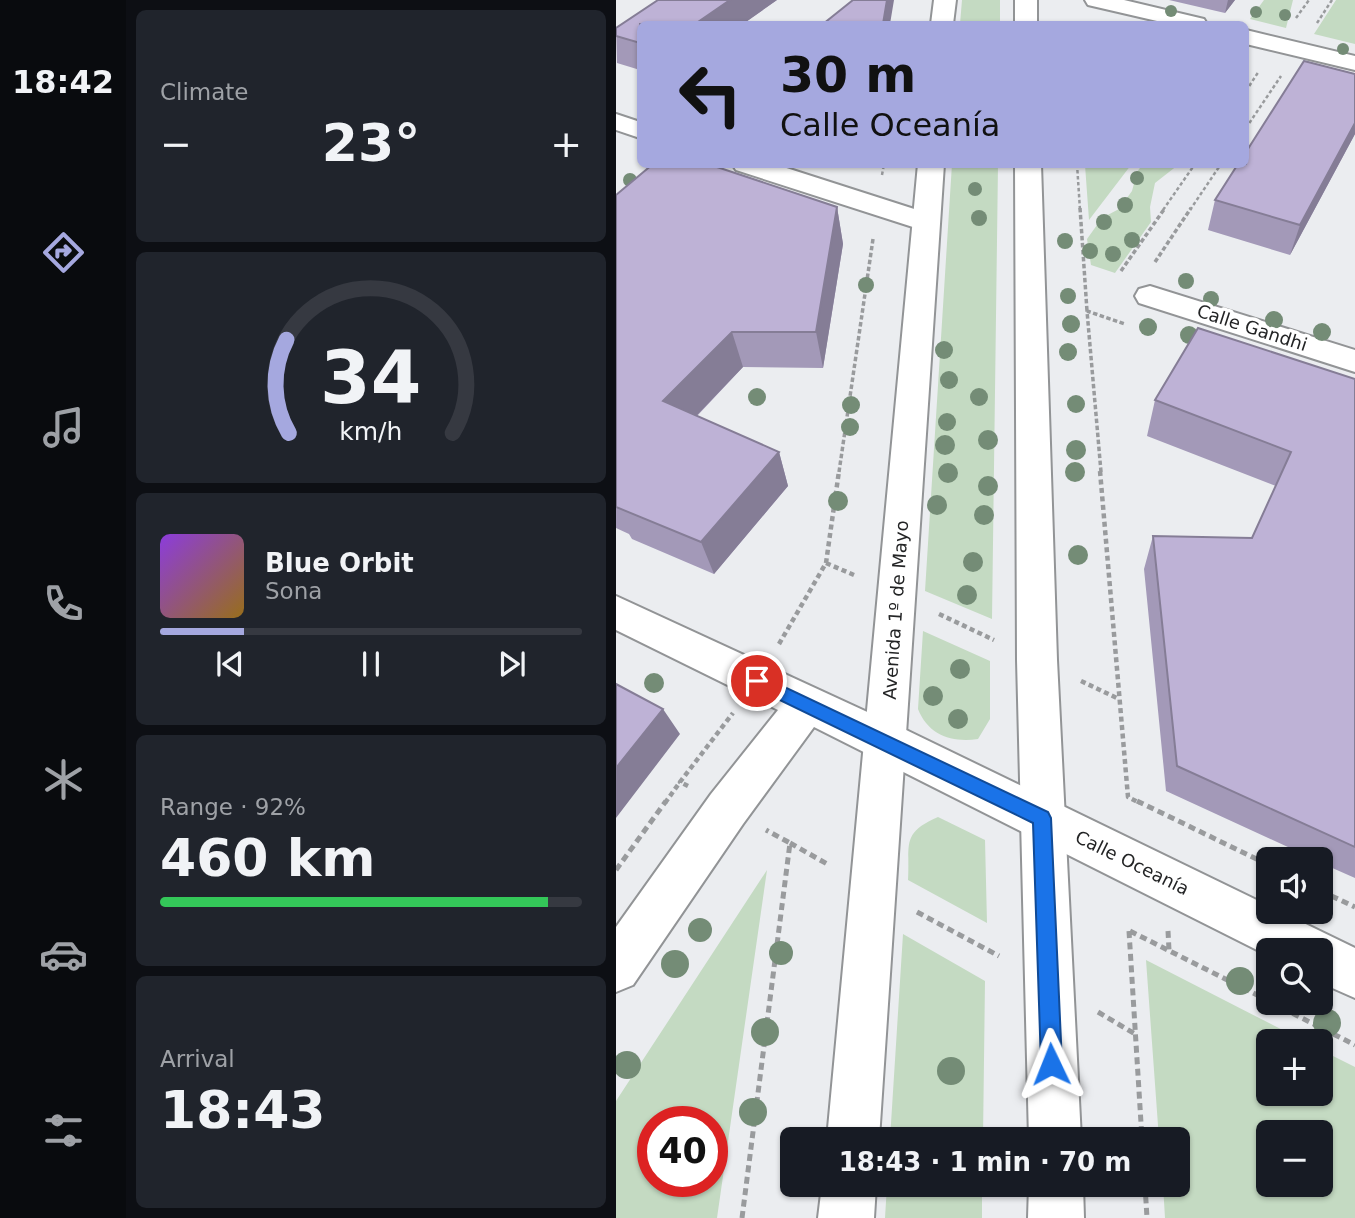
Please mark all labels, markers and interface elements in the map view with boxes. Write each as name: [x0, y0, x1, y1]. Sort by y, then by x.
text: 30 m: [780, 47, 916, 104]
icon: left: [665, 49, 756, 140]
text: 18:42: [12, 63, 114, 101]
text: Climate: [160, 79, 249, 105]
text: Calle Oceanía: [780, 106, 1000, 144]
text: 23°: [322, 113, 420, 173]
text: −: [160, 122, 192, 166]
text: +: [550, 122, 582, 166]
icon: directions: [39, 228, 88, 277]
street label: Calle Gandhi: [1194, 300, 1310, 355]
text: 34: [320, 336, 422, 421]
icon: music: [39, 403, 88, 452]
text: km/h: [339, 417, 403, 446]
street label: Avenida 1º de Mayo: [879, 520, 912, 700]
text: Blue Orbit: [265, 548, 414, 578]
text: Sona: [265, 578, 322, 604]
icon: phone: [39, 579, 88, 628]
icon: previous: [211, 645, 249, 683]
icon: pause: [352, 645, 390, 683]
icon: next: [493, 645, 531, 683]
pin: [727, 651, 787, 711]
icon: arrive: [738, 662, 776, 700]
icon: climate: [39, 755, 88, 804]
text: Range · 92%: [160, 794, 306, 820]
street label: Calle Oceanía: [1072, 826, 1193, 899]
text: 460 km: [160, 828, 375, 888]
map controls: [1256, 847, 1333, 1197]
button: sound: [1256, 847, 1333, 924]
icon: car: [39, 930, 88, 979]
button: search: [1256, 938, 1333, 1015]
position arrow: [1014, 1027, 1088, 1101]
button: +: [1256, 1029, 1333, 1106]
text: Arrival: [160, 1046, 235, 1072]
text: 18:43: [160, 1080, 326, 1140]
icon: filters: [39, 1106, 88, 1155]
speed limit sign: 40: [637, 1106, 728, 1197]
button: −: [1256, 1120, 1333, 1197]
text: 18:43 · 1 min · 70 m: [839, 1147, 1131, 1177]

